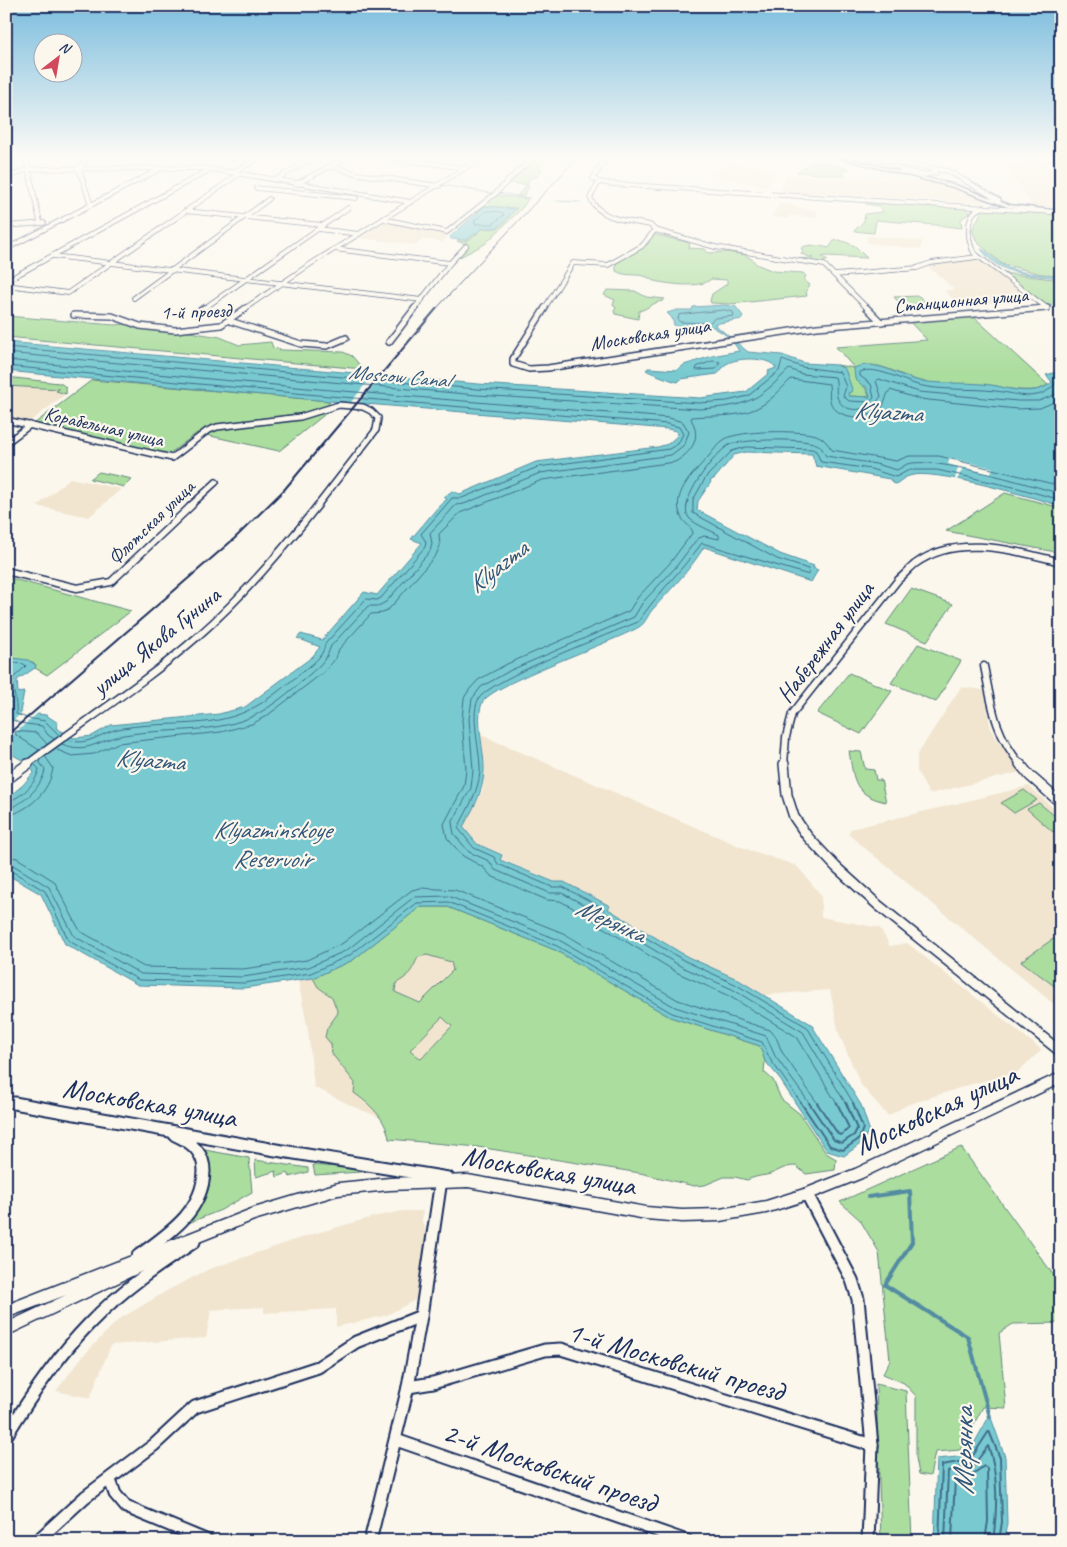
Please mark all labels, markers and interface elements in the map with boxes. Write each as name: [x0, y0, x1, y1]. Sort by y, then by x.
north arrow: [32, 32, 82, 82]
text: N: [56, 38, 75, 58]
street label: Станционная улица: [893, 282, 1031, 319]
street label: 1-й проезд: [160, 298, 234, 325]
street label: Московская улица: [588, 312, 713, 356]
water label: Moscow Canal: [347, 359, 457, 394]
water label: Klyazma: [853, 394, 925, 430]
street label: Корабельная улица: [42, 401, 168, 453]
street label: Флотская улица: [103, 473, 201, 570]
water label: Klyazma: [461, 532, 536, 600]
street label: Набережная улица: [770, 574, 881, 709]
street label: улица Якова Гунина: [84, 579, 227, 703]
water label: Klyazma: [115, 742, 187, 778]
water label: Klyazminskoye Reservoir: [213, 814, 335, 875]
water label: Мерянка: [571, 891, 653, 951]
street label: Московская улица: [849, 1055, 1026, 1163]
street label: Московская улица: [60, 1069, 242, 1136]
street label: Московская улица: [459, 1137, 641, 1204]
street label: 1-й Московский проезд: [563, 1313, 791, 1411]
water label: Мерянка: [944, 1404, 982, 1495]
street label: 2-й Московский проезд: [438, 1414, 664, 1522]

